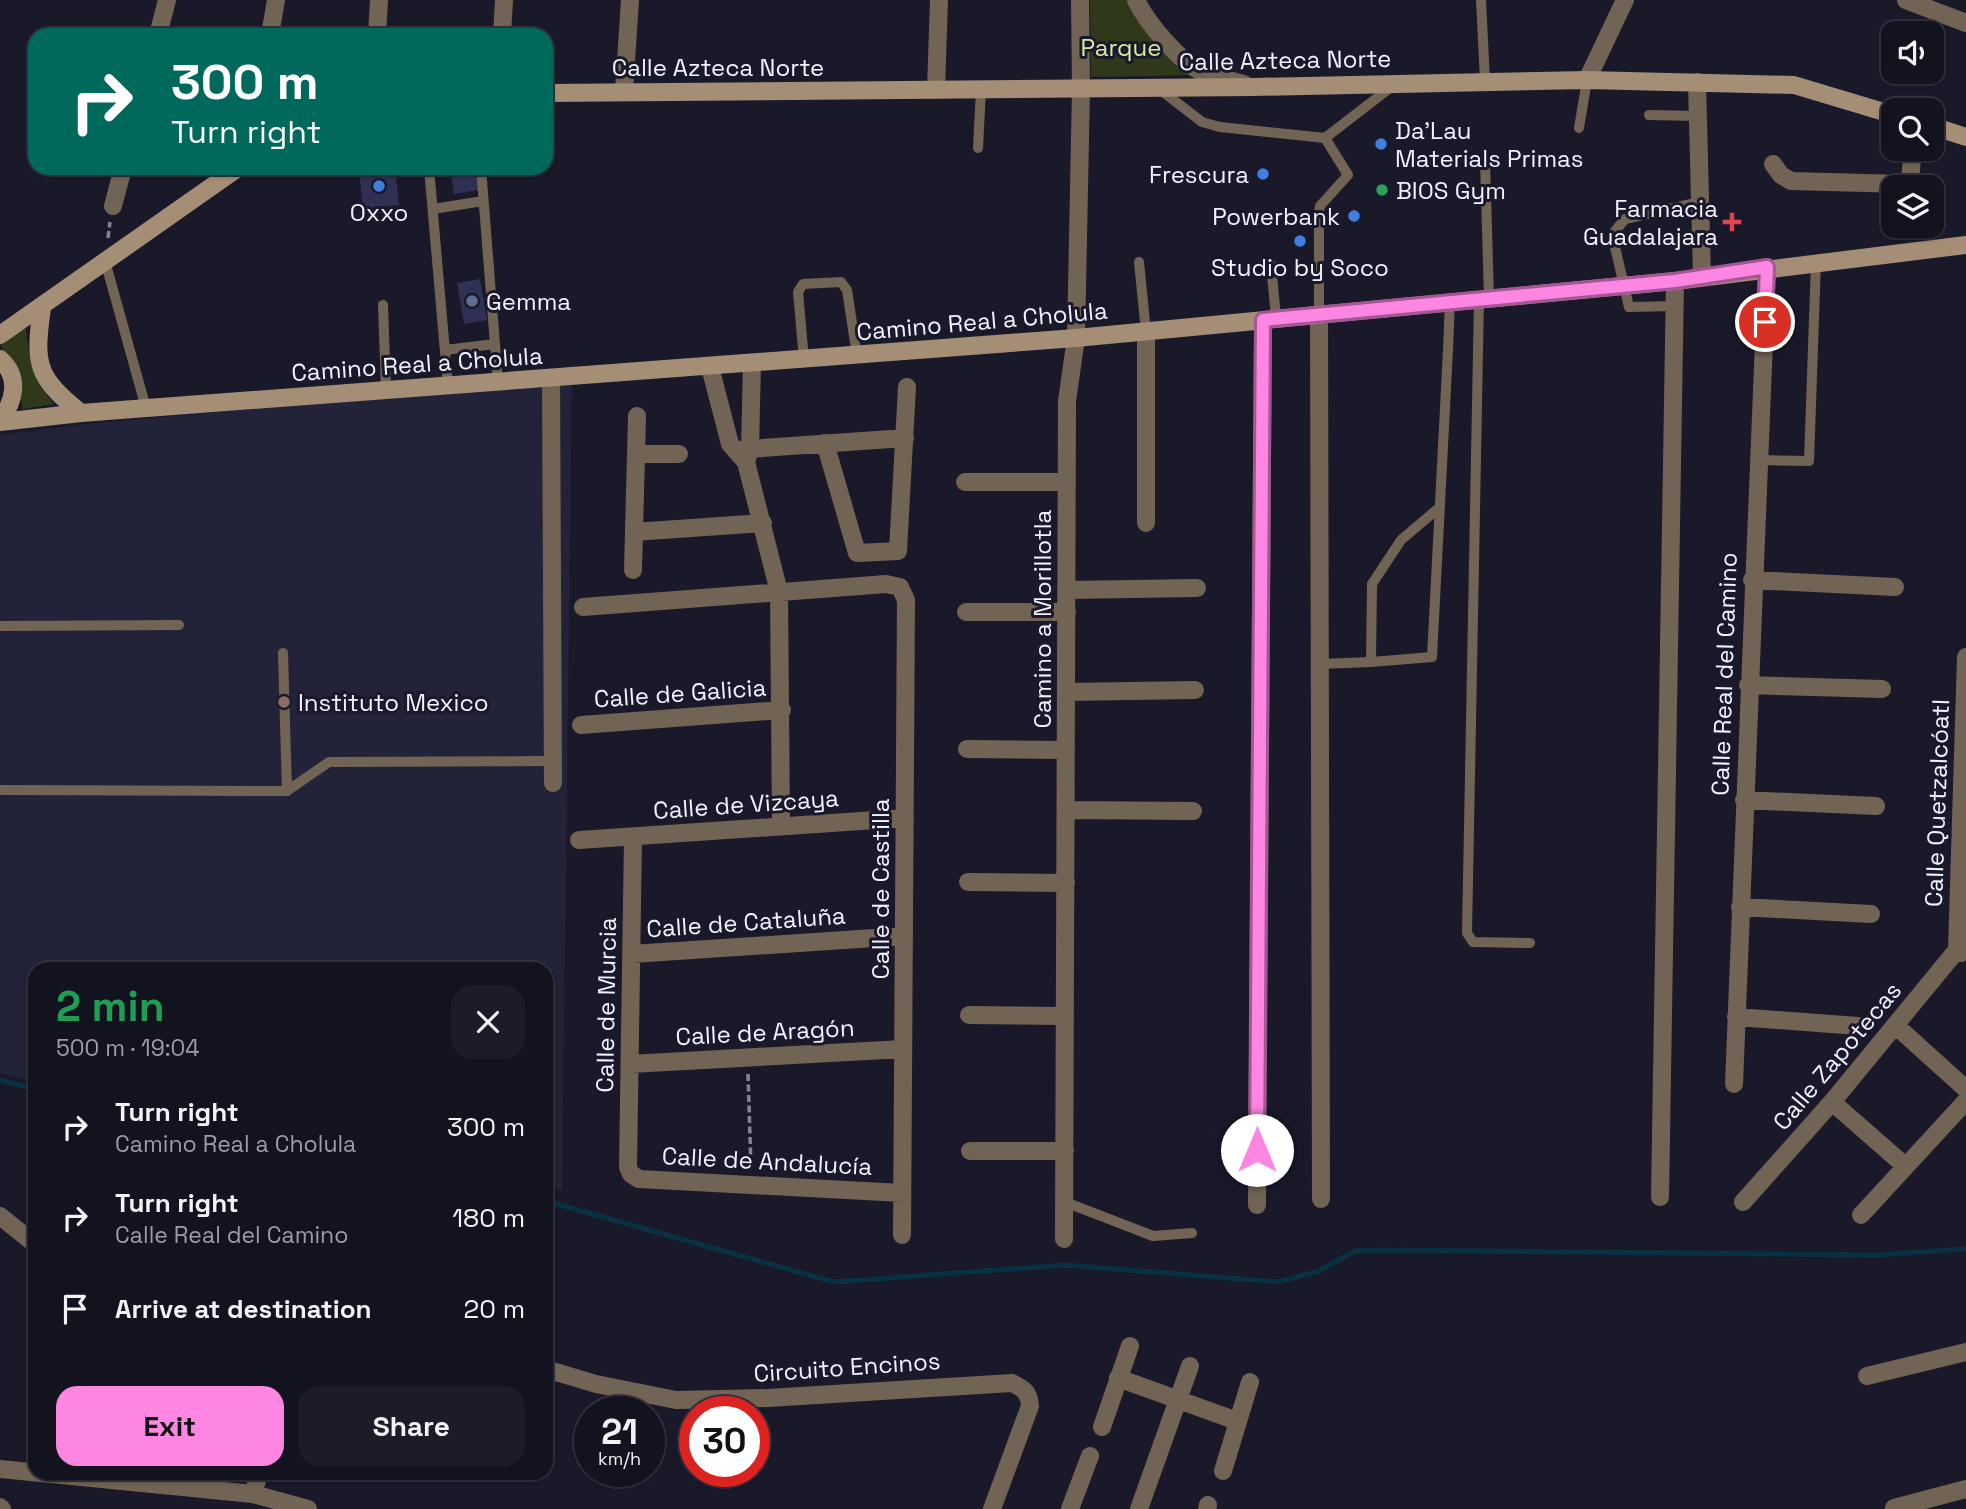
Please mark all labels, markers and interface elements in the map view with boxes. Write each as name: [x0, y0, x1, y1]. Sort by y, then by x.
map controls: [1881, 21, 1944, 238]
button: sound: [1881, 21, 1944, 84]
park label: Parque: [1081, 32, 1161, 63]
street label: Calle Azteca Norte: [1179, 43, 1391, 77]
text: 300 m: [171, 51, 319, 113]
street label: Calle Azteca Norte: [612, 52, 824, 83]
icon: right: [56, 56, 147, 147]
button: search: [1881, 98, 1944, 161]
text: Turn right: [171, 112, 321, 152]
place label: Da'Lau Materials Primas: [1395, 115, 1583, 174]
marker: Da'Lau Materials Primas: [1373, 136, 1389, 152]
place label: Frescura: [1149, 159, 1249, 190]
marker: Frescura: [1255, 166, 1271, 182]
place label: BIOS Gym: [1396, 175, 1506, 206]
button: layers: [1881, 175, 1944, 238]
marker: Oxxo: [371, 178, 387, 194]
marker: BIOS Gym: [1374, 182, 1390, 198]
place label: Farmacia Guadalajara: [1583, 193, 1718, 252]
place label: Oxxo: [350, 197, 408, 228]
place label: Powerbank: [1212, 201, 1340, 232]
marker: Powerbank: [1346, 208, 1362, 224]
marker: Farmacia Guadalajara: [1724, 214, 1740, 230]
marker: Studio by Soco: [1292, 233, 1308, 249]
place label: Studio by Soco: [1211, 252, 1389, 283]
place label: Gemma: [486, 286, 571, 317]
pin: [1735, 292, 1795, 352]
marker: Gemma: [464, 293, 480, 309]
street label: Camino Real a Cholula: [855, 295, 1109, 347]
icon: arrive: [1746, 303, 1784, 341]
street label: Camino Real a Cholula: [290, 340, 544, 388]
street label: Camino a Morillotla: [1027, 509, 1058, 728]
street label: Calle Real del Camino: [1704, 552, 1744, 796]
street label: Calle de Galicia: [593, 672, 767, 714]
place label: Instituto Mexico: [298, 687, 489, 718]
marker: Instituto Mexico: [276, 694, 292, 710]
street label: Calle Quetzalcóatl: [1918, 698, 1956, 908]
street label: Calle de Vizcaya: [652, 782, 840, 826]
street label: Calle de Castilla: [865, 798, 896, 980]
street label: Calle de Cataluña: [645, 900, 847, 944]
street label: Calle de Murcia: [589, 917, 623, 1093]
street label: Calle Zapotecas: [1766, 975, 1908, 1137]
text: 2 min: [56, 980, 165, 1033]
button: close: [451, 985, 525, 1059]
street label: Calle de Aragón: [675, 1012, 855, 1052]
text: 500 m · 19:04: [56, 1033, 200, 1063]
text: Turn right: [115, 1095, 239, 1129]
icon: right: [56, 1108, 94, 1146]
text: 300 m: [447, 1110, 525, 1144]
position arrow: [1220, 1113, 1294, 1187]
text: Camino Real a Cholula: [115, 1129, 356, 1159]
street label: Calle de Andalucía: [661, 1140, 873, 1182]
text: Turn right: [115, 1186, 239, 1220]
icon: right: [56, 1199, 94, 1237]
text: 180 m: [452, 1201, 525, 1235]
text: Calle Real del Camino: [115, 1220, 348, 1250]
icon: arrive: [56, 1290, 94, 1328]
text: Arrive at destination: [115, 1292, 372, 1326]
text: 20 m: [464, 1292, 525, 1326]
street label: Circuito Encinos: [753, 1345, 941, 1389]
button: Exit: [56, 1386, 284, 1466]
button: Share: [298, 1386, 525, 1466]
speed limit sign: 30: [679, 1396, 770, 1487]
text: 21: [601, 1410, 638, 1454]
text: km/h: [598, 1447, 641, 1470]

